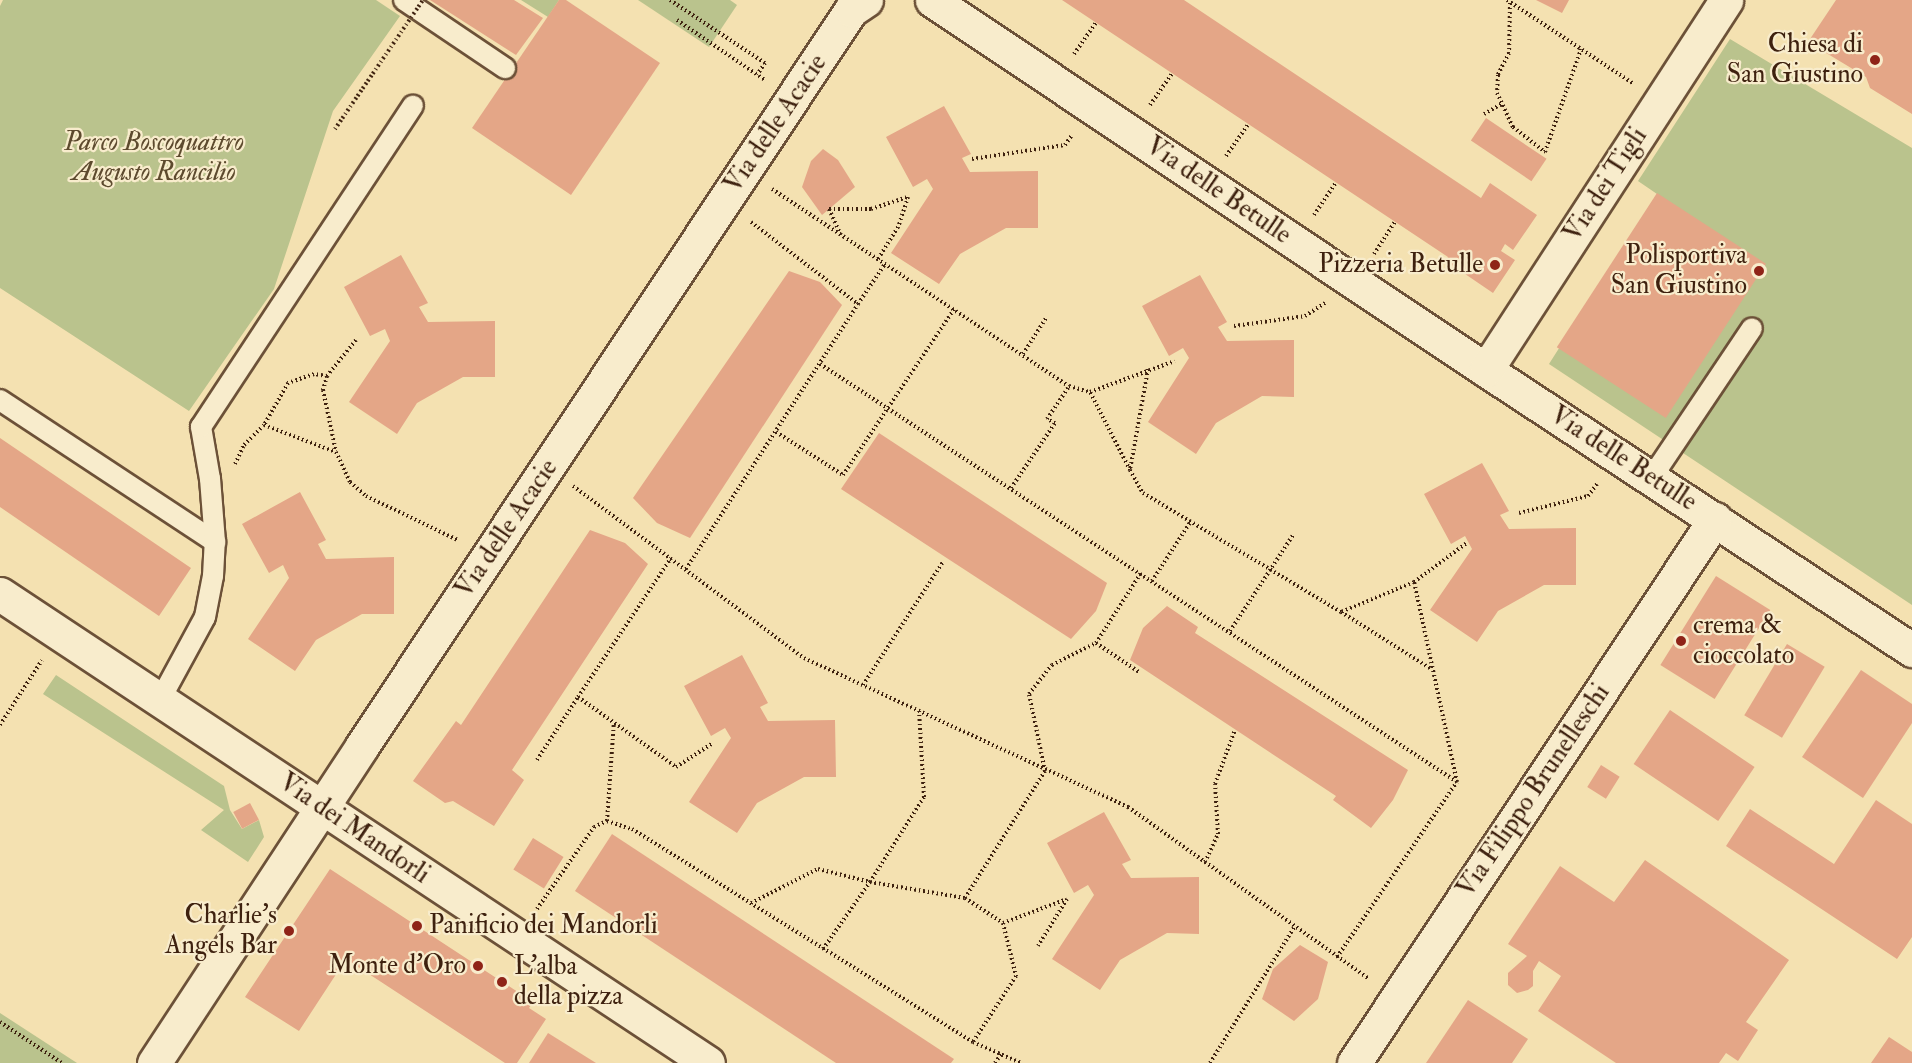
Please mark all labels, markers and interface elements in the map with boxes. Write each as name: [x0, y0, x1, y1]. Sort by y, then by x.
place label: Chiesa di San Giustino: [1727, 29, 1863, 90]
street label: Via delle Acacie: [718, 49, 834, 199]
marker: Chiesa di San Giustino: [1868, 53, 1882, 67]
street label: Via dei Tigli: [1558, 122, 1654, 248]
park label: Parco Boscoquattro Augusto Rancilio: [64, 127, 244, 188]
street label: Via delle Betulle: [1139, 131, 1297, 251]
place label: Polisportiva San Giustino: [1611, 240, 1747, 302]
place label: Pizzeria Betulle: [1318, 249, 1483, 281]
marker: Pizzeria Betulle: [1488, 258, 1502, 272]
marker: Polisportiva San Giustino: [1752, 264, 1766, 278]
street label: Via delle Betulle: [1544, 400, 1702, 518]
street label: Via delle Acacie: [449, 454, 565, 604]
place label: crema & cioccolato: [1693, 610, 1794, 672]
marker: crema & cioccolato: [1674, 634, 1688, 648]
street label: Via Filippo Brunelleschi: [1451, 678, 1617, 904]
street label: Via dei Mandorli: [273, 767, 435, 891]
place label: Charlie's Angels Bar: [165, 900, 277, 962]
place label: Panificio dei Mandorli: [429, 910, 658, 942]
marker: Panificio dei Mandorli: [410, 919, 424, 933]
marker: Charlie's Angels Bar: [282, 924, 296, 938]
place label: Monte d'Oro: [328, 950, 466, 982]
place label: L'alba della pizza: [514, 951, 623, 1012]
marker: Monte d'Oro: [471, 959, 485, 973]
marker: L'alba della pizza: [495, 975, 509, 989]

